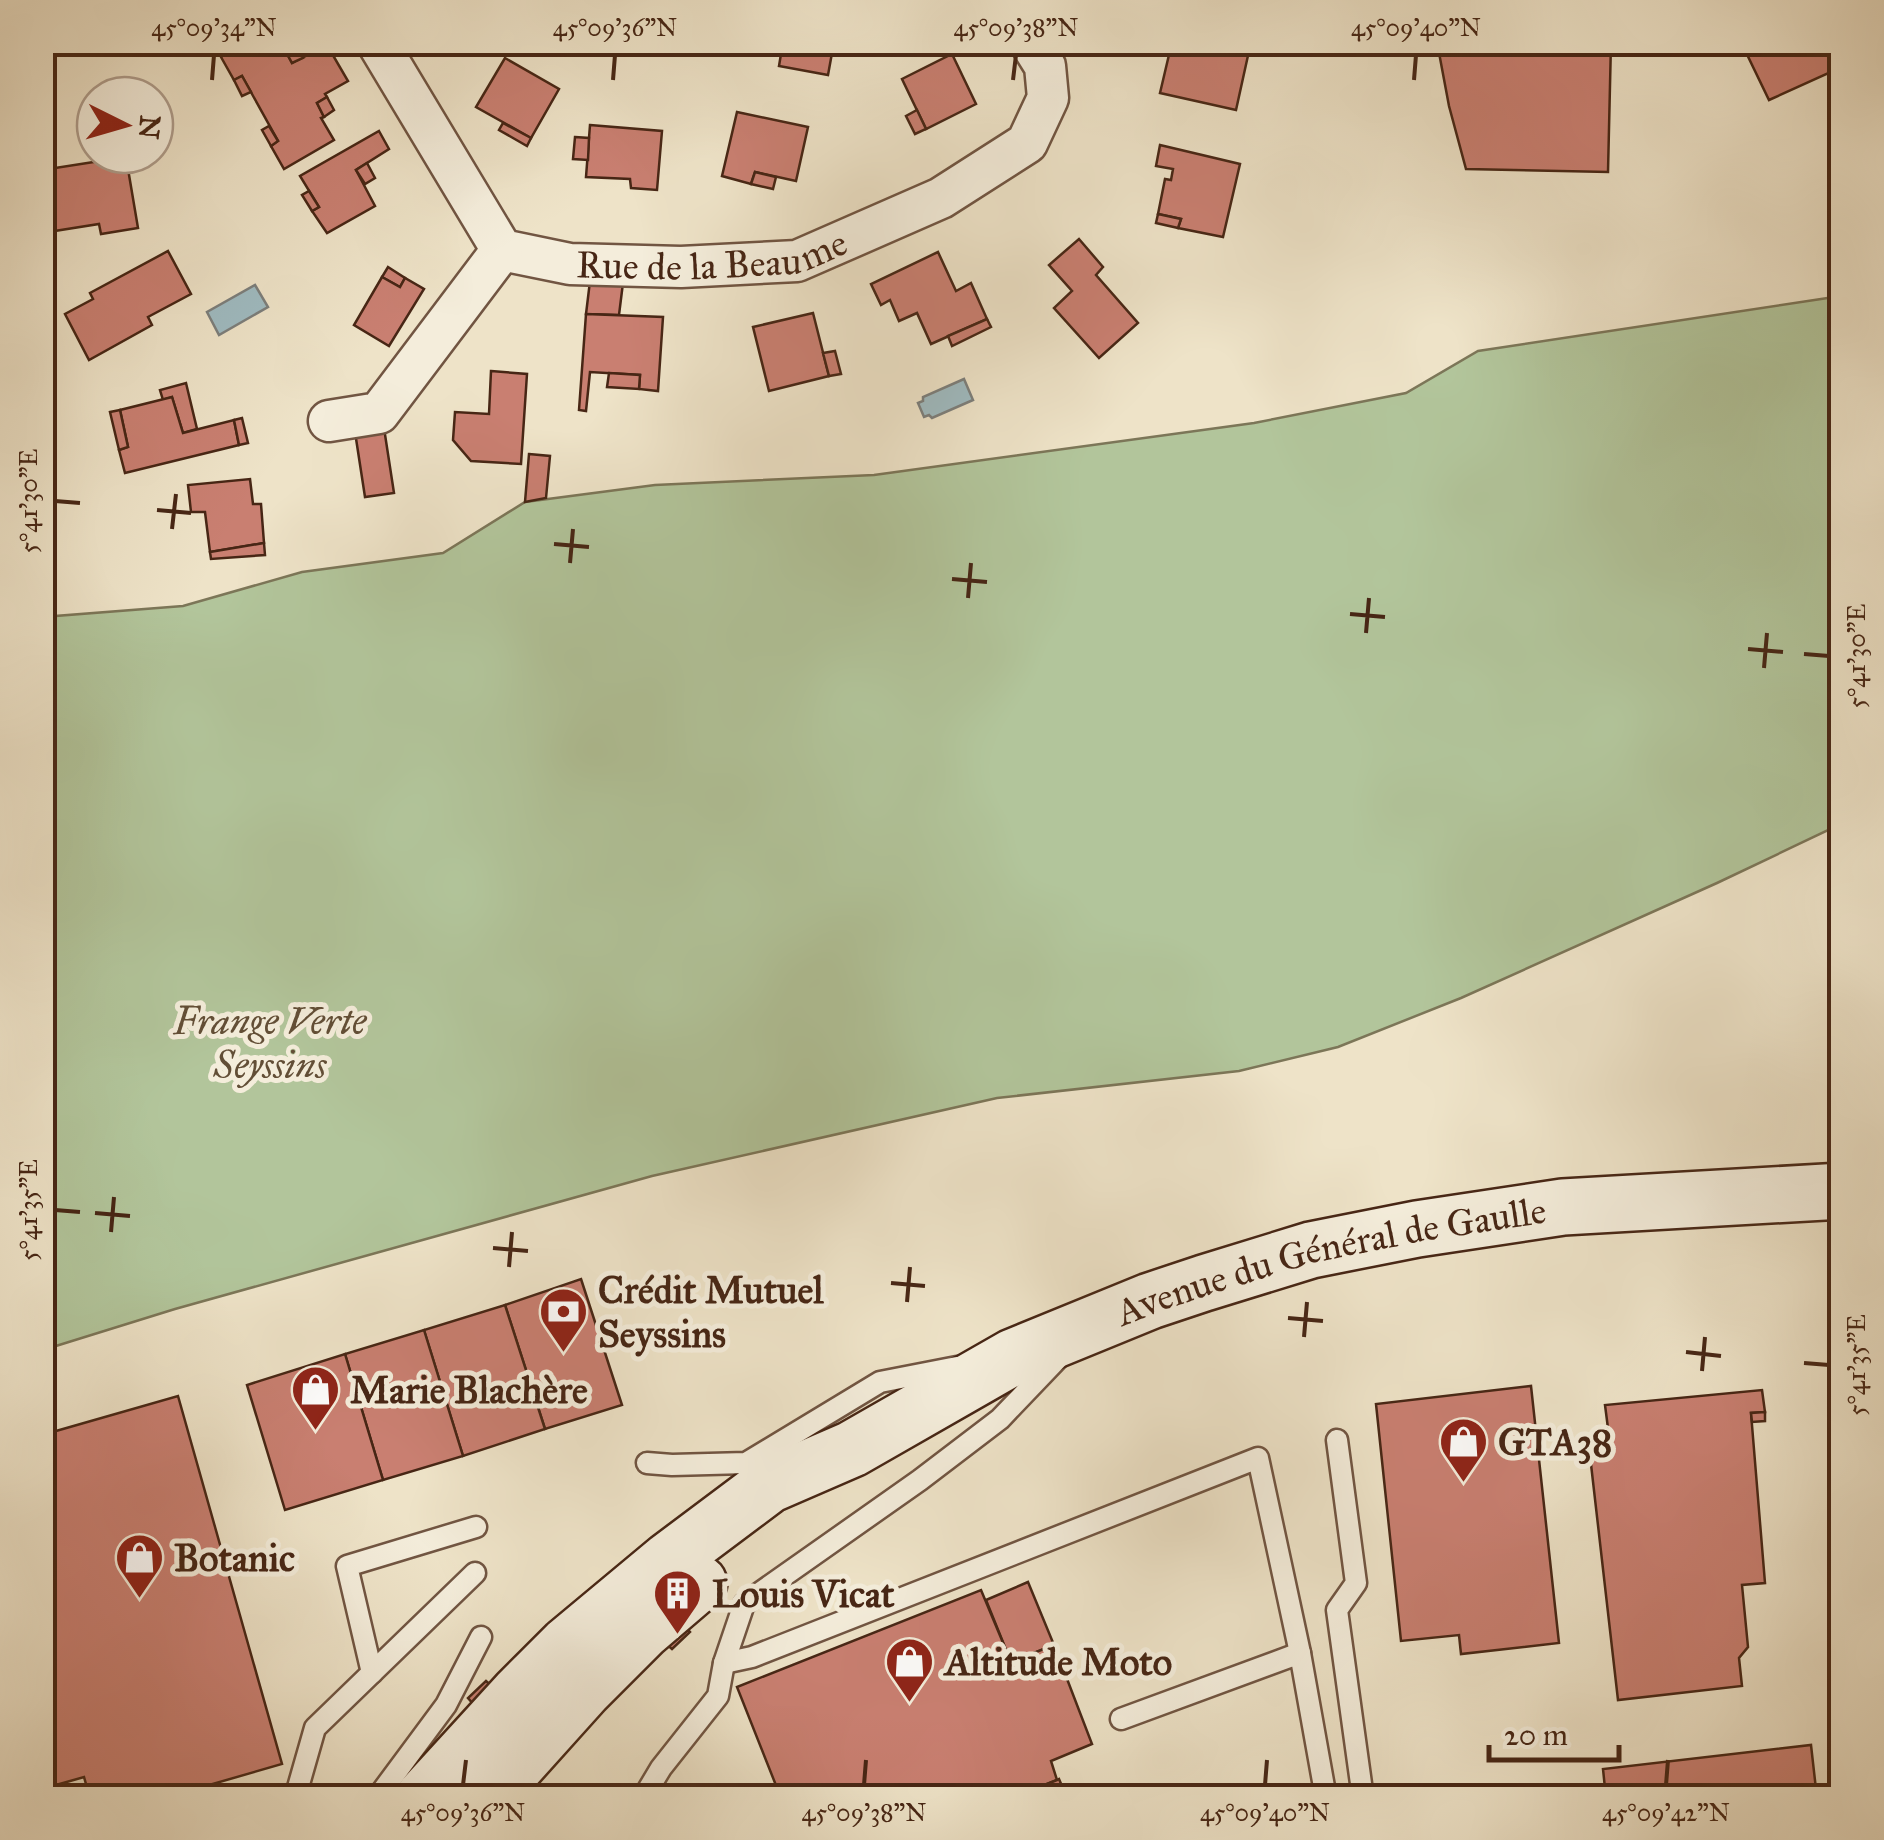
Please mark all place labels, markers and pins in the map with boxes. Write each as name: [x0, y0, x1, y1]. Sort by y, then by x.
place label: Crédit Mutuel Seyssins: [598, 1267, 824, 1357]
bank icon: Crédit Mutuel Seyssins: [537, 1286, 589, 1354]
shop icon: Marie Blachère: [289, 1364, 341, 1432]
place label: Marie Blachère: [350, 1367, 588, 1413]
shop icon: GTA38: [1437, 1416, 1489, 1484]
place label: GTA38: [1498, 1419, 1612, 1465]
shop icon: Botanic: [113, 1532, 165, 1600]
place label: Botanic: [174, 1535, 295, 1581]
building icon: Louis Vicat: [651, 1568, 703, 1636]
place label: Louis Vicat: [712, 1571, 895, 1617]
shop icon: Altitude Moto: [884, 1636, 936, 1704]
place label: Altitude Moto: [943, 1639, 1172, 1685]

